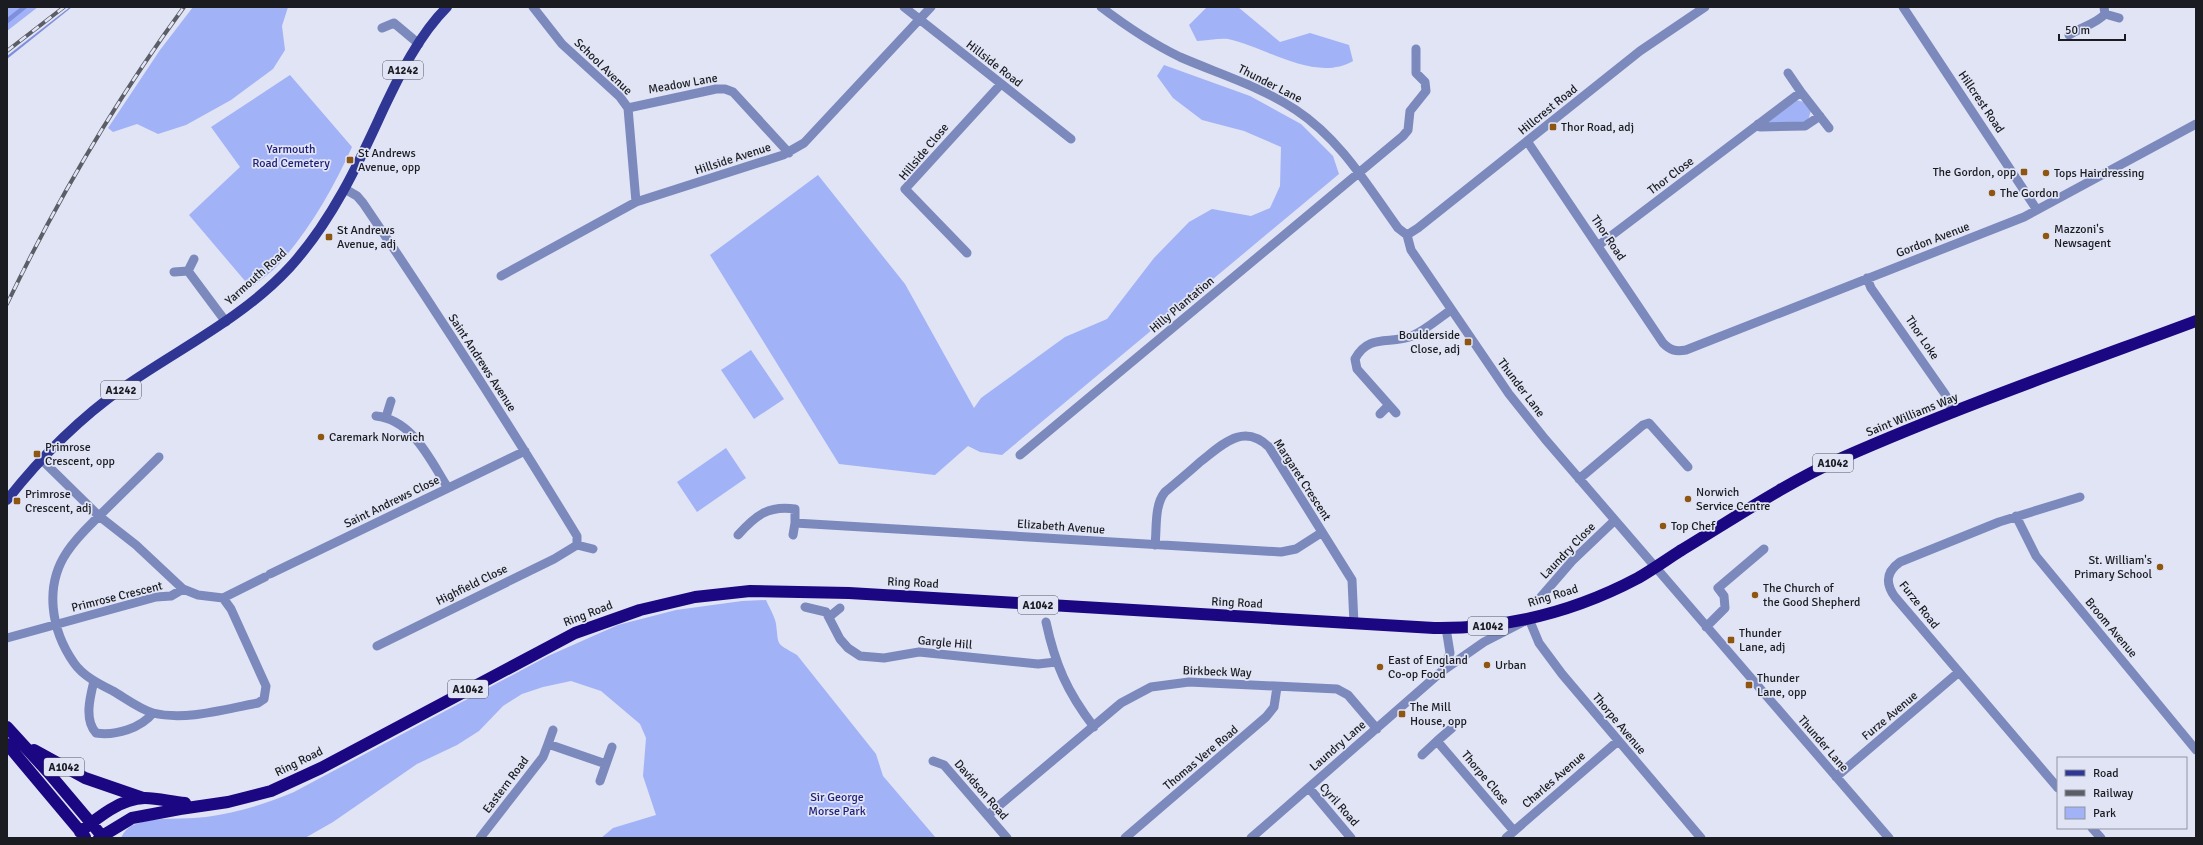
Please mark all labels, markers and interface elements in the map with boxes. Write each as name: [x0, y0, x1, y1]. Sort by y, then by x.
scale bar: [2059, 16, 2125, 42]
text: 50 m: [2065, 23, 2090, 38]
street label: School Avenue: [571, 36, 635, 98]
street label: Hillside Road: [963, 37, 1025, 91]
road number: A1242: [383, 61, 423, 79]
street label: Thunder Lane: [1236, 61, 1304, 107]
street label: Hillcrest Road: [1955, 68, 2007, 136]
street label: Meadow Lane: [647, 71, 719, 97]
street label: Hillcrest Road: [1515, 82, 1581, 138]
street label: Hillside Close: [896, 120, 952, 184]
place label: Thor Road, adj: [1561, 120, 1634, 135]
marker: Thor Road, adj: [1548, 122, 1558, 132]
street label: Hillside Avenue: [693, 140, 773, 178]
park label: Yarmouth Road Cemetery: [252, 142, 330, 171]
place label: St Andrews Avenue, opp: [358, 146, 420, 175]
street label: Thor Close: [1645, 154, 1697, 198]
marker: St Andrews Avenue, opp: [345, 155, 355, 165]
place label: The Gordon, opp: [1933, 165, 2016, 180]
place label: Tops Hairdressing: [2054, 166, 2144, 181]
marker: The Gordon, opp: [2019, 167, 2029, 177]
marker: Tops Hairdressing: [2041, 168, 2051, 178]
place label: The Gordon: [2000, 186, 2059, 201]
marker: The Gordon: [1987, 188, 1997, 198]
street label: Thor Road: [1587, 212, 1629, 264]
street label: Gordon Avenue: [1894, 219, 1972, 261]
place label: Mazzoni's Newsagent: [2054, 222, 2111, 251]
place label: St Andrews Avenue, adj: [337, 223, 396, 252]
marker: Mazzoni's Newsagent: [2041, 231, 2051, 241]
marker: St Andrews Avenue, adj: [324, 232, 334, 242]
street label: Yarmouth Road: [222, 246, 290, 308]
street label: Hilly Plantation: [1147, 274, 1217, 336]
street label: Saint Andrews Avenue: [445, 311, 519, 415]
street label: Thor Loke: [1902, 313, 1942, 363]
place label: Boulderside Close, adj: [1399, 328, 1460, 357]
marker: Boulderside Close, adj: [1463, 337, 1473, 347]
street label: Thunder Lane: [1494, 356, 1548, 420]
road number: A1242: [101, 381, 141, 399]
street label: Saint Williams Way: [1864, 390, 1961, 440]
place label: Caremark Norwich: [329, 430, 425, 445]
marker: Caremark Norwich: [316, 432, 326, 442]
street label: Margaret Crescent: [1270, 436, 1334, 524]
place label: Primrose Crescent, opp: [45, 440, 115, 469]
marker: Primrose Crescent, opp: [32, 449, 42, 459]
road number: A1042: [1813, 454, 1853, 472]
street label: Saint Andrews Close: [342, 472, 442, 532]
place label: Norwich Service Centre: [1696, 485, 1770, 514]
place label: Primrose Crescent, adj: [25, 487, 92, 516]
marker: Norwich Service Centre: [1683, 494, 1693, 504]
marker: Primrose Crescent, adj: [12, 496, 22, 506]
street label: Elizabeth Avenue: [1016, 516, 1106, 538]
place label: Top Chef: [1671, 519, 1716, 534]
street label: Laundry Close: [1537, 520, 1599, 582]
marker: Top Chef: [1658, 521, 1668, 531]
place label: St. William's Primary School: [2074, 553, 2152, 582]
street label: Highfield Close: [434, 561, 510, 609]
marker: St. William's Primary School: [2155, 562, 2165, 572]
street label: Ring Road: [887, 574, 939, 592]
street label: Primrose Crescent: [70, 578, 164, 616]
street label: Furze Road: [1896, 578, 1942, 632]
street label: Ring Road: [1526, 581, 1580, 611]
place label: The Church of the Good Shepherd: [1763, 581, 1860, 610]
marker: The Church of the Good Shepherd: [1750, 590, 1760, 600]
street label: Ring Road: [1211, 594, 1263, 612]
street label: Broom Avenue: [2082, 595, 2140, 661]
road number: A1042: [1018, 596, 1058, 614]
street label: Ring Road: [561, 598, 615, 630]
road number: A1042: [1468, 617, 1508, 635]
place label: Thunder Lane, adj: [1739, 626, 1785, 655]
street label: Gargle Hill: [917, 633, 973, 653]
marker: Thunder Lane, adj: [1726, 635, 1736, 645]
place label: East of England Co-op Food: [1388, 653, 1468, 682]
place label: Urban: [1495, 658, 1526, 673]
marker: Urban: [1482, 660, 1492, 670]
marker: East of England Co-op Food: [1375, 662, 1385, 672]
street label: Birkbeck Way: [1182, 663, 1252, 681]
place label: Thunder Lane, opp: [1757, 671, 1807, 700]
road number: A1042: [448, 680, 488, 698]
marker: Thunder Lane, opp: [1744, 680, 1754, 690]
street label: Furze Avenue: [1859, 688, 1921, 744]
street label: Thorpe Avenue: [1589, 690, 1649, 758]
place label: The Mill House, opp: [1410, 700, 1467, 729]
marker: The Mill House, opp: [1397, 709, 1407, 719]
street label: Thunder Lane: [1794, 713, 1852, 775]
street label: Laundry Lane: [1307, 718, 1369, 774]
street label: Thomas Vere Road: [1161, 722, 1241, 794]
street label: Ring Road: [272, 744, 326, 780]
street label: Thorpe Close: [1458, 748, 1512, 808]
street label: Charles Avenue: [1519, 748, 1589, 812]
street label: Eastern Road: [480, 754, 532, 816]
street label: Davidson Road: [951, 757, 1011, 823]
legend: [2057, 757, 2187, 829]
road number: A1042: [44, 758, 84, 776]
text: Road: [2093, 766, 2119, 781]
street label: Cyril Road: [1316, 780, 1362, 830]
text: Railway: [2093, 786, 2133, 801]
park label: Sir George Morse Park: [808, 790, 866, 819]
text: Park: [2093, 806, 2116, 821]

